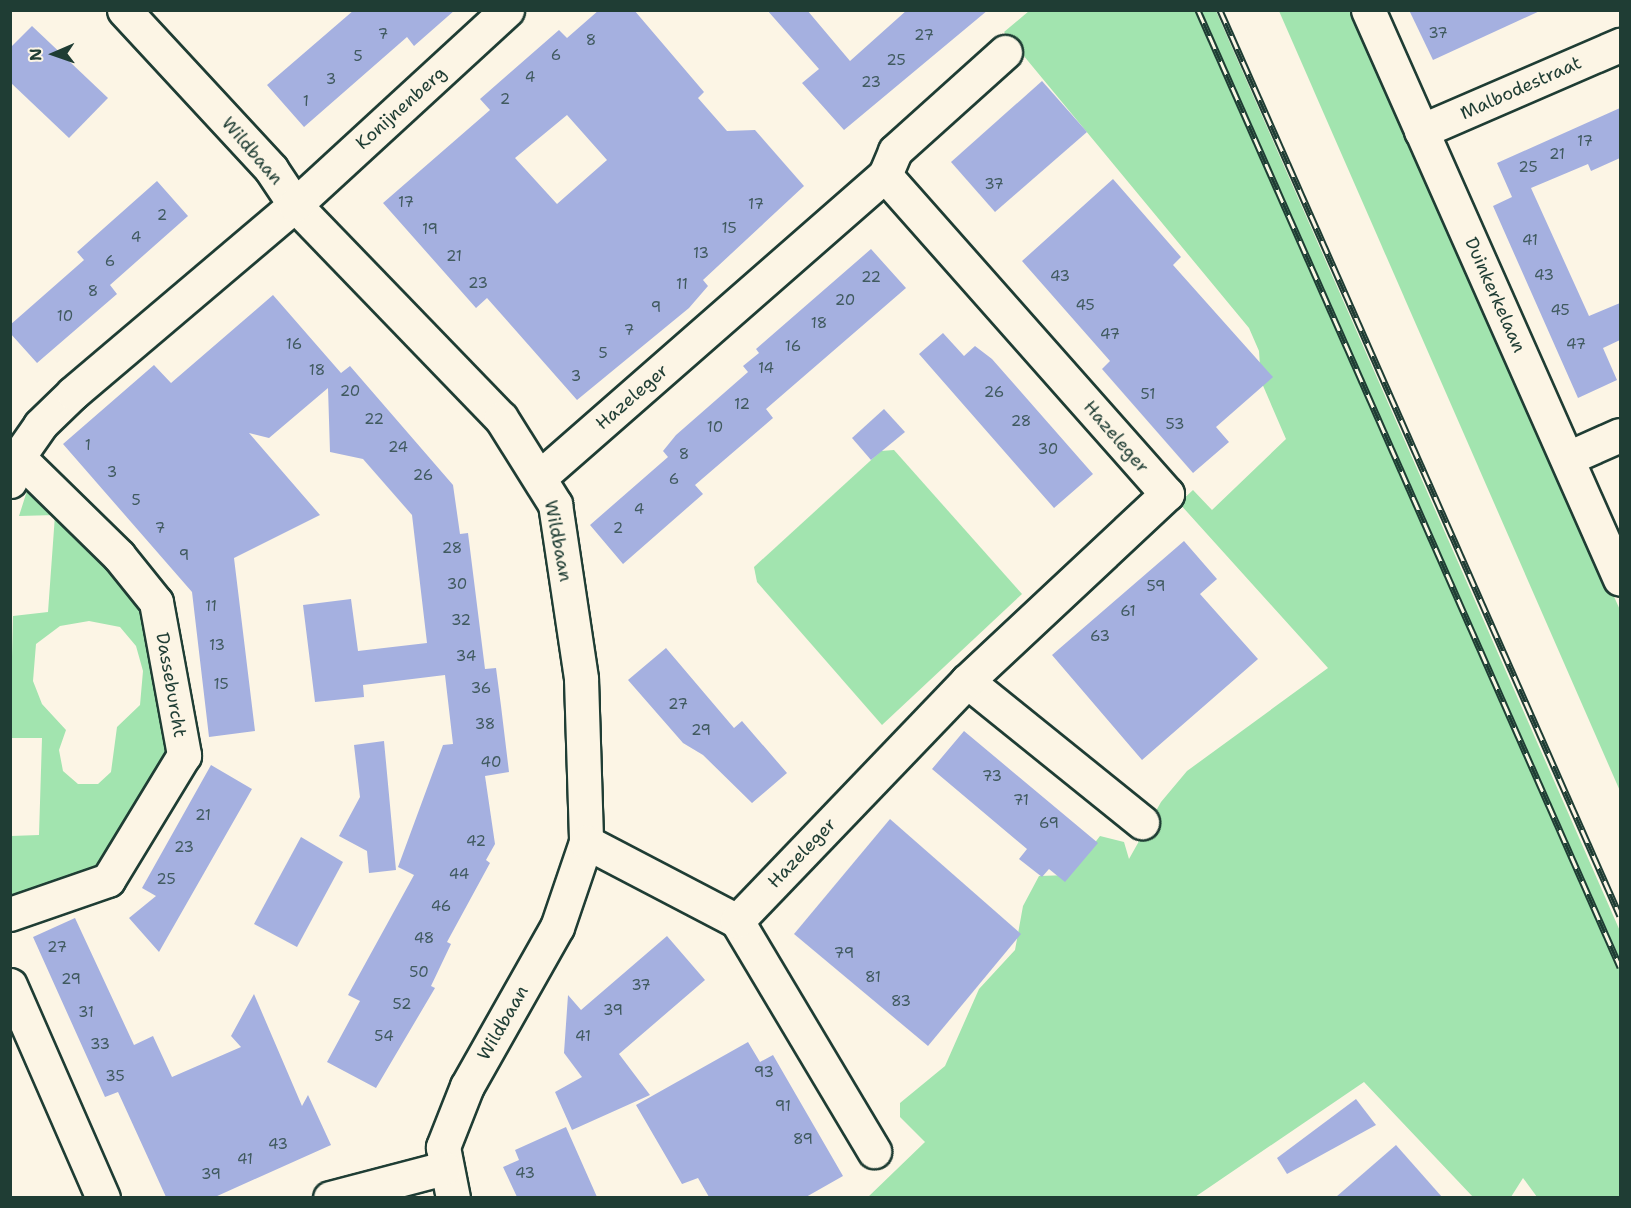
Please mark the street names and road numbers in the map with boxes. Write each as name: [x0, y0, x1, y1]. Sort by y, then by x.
street label: Malbodestraat: [1457, 52, 1585, 124]
street label: Konijnenberg: [352, 62, 450, 154]
street label: Wildbaan: [217, 113, 287, 189]
street label: Duinkerkelaan: [1460, 234, 1530, 356]
street label: Hazeleger: [591, 360, 673, 434]
street label: Hazeleger: [1079, 396, 1153, 478]
street label: Wildbaan: [540, 498, 576, 584]
street label: Dasseburcht: [151, 631, 191, 739]
street label: Hazeleger: [763, 814, 841, 892]
street label: Wildbaan: [473, 982, 533, 1064]

